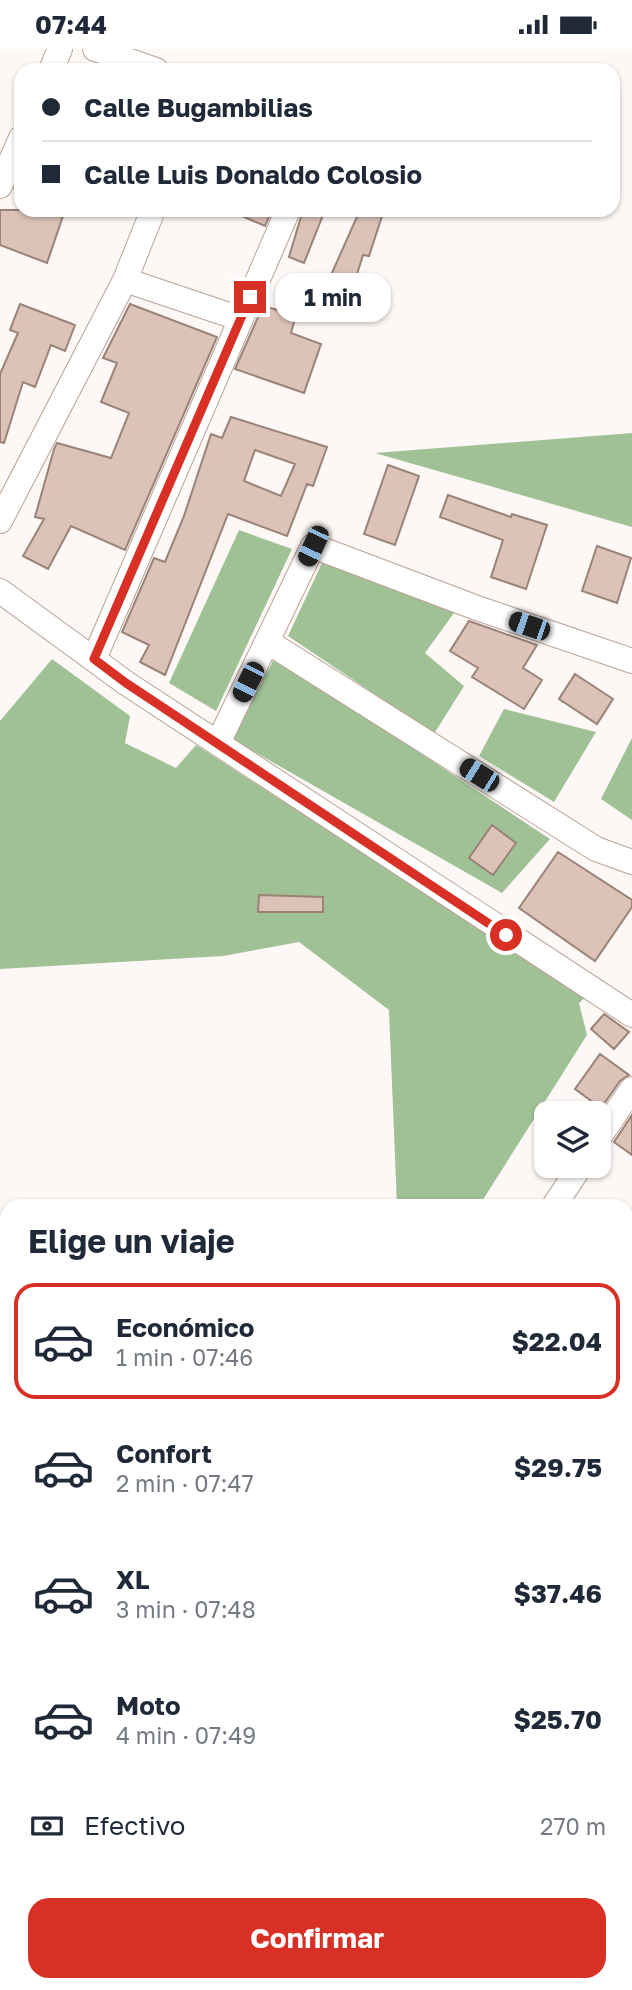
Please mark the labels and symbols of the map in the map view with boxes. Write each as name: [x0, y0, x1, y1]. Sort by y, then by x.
callout: 1 min: [274, 273, 390, 321]
route end: [234, 281, 266, 313]
car: [295, 523, 332, 569]
car: [506, 609, 553, 643]
car: [230, 659, 267, 705]
car: [456, 755, 503, 795]
route start: [490, 919, 522, 951]

